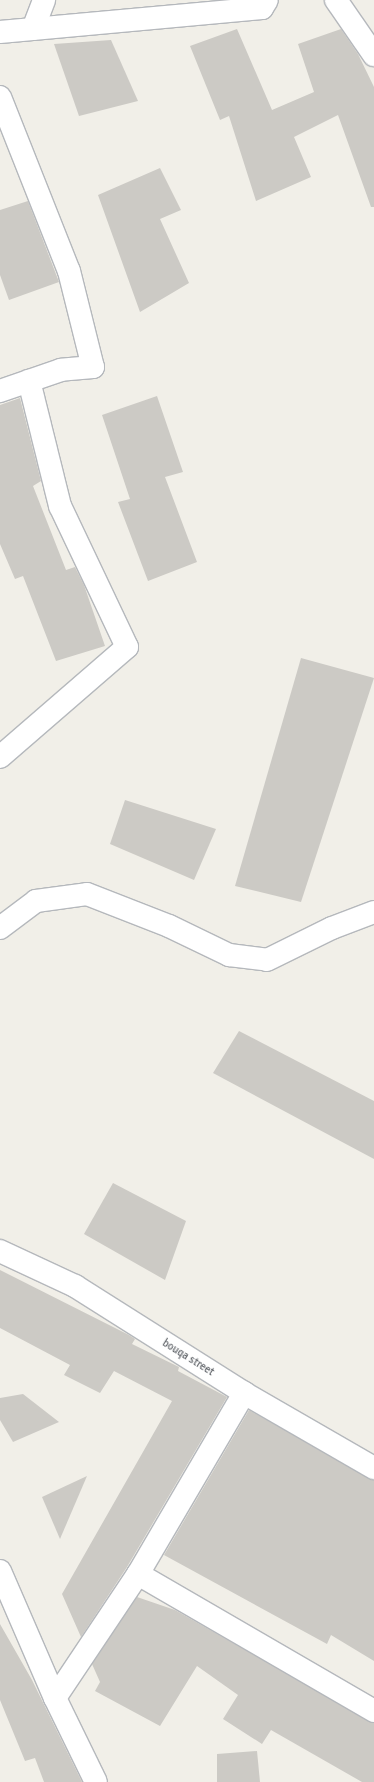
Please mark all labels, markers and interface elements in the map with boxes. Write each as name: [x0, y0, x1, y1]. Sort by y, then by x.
street label: bouqa street: [160, 1337, 216, 1379]

